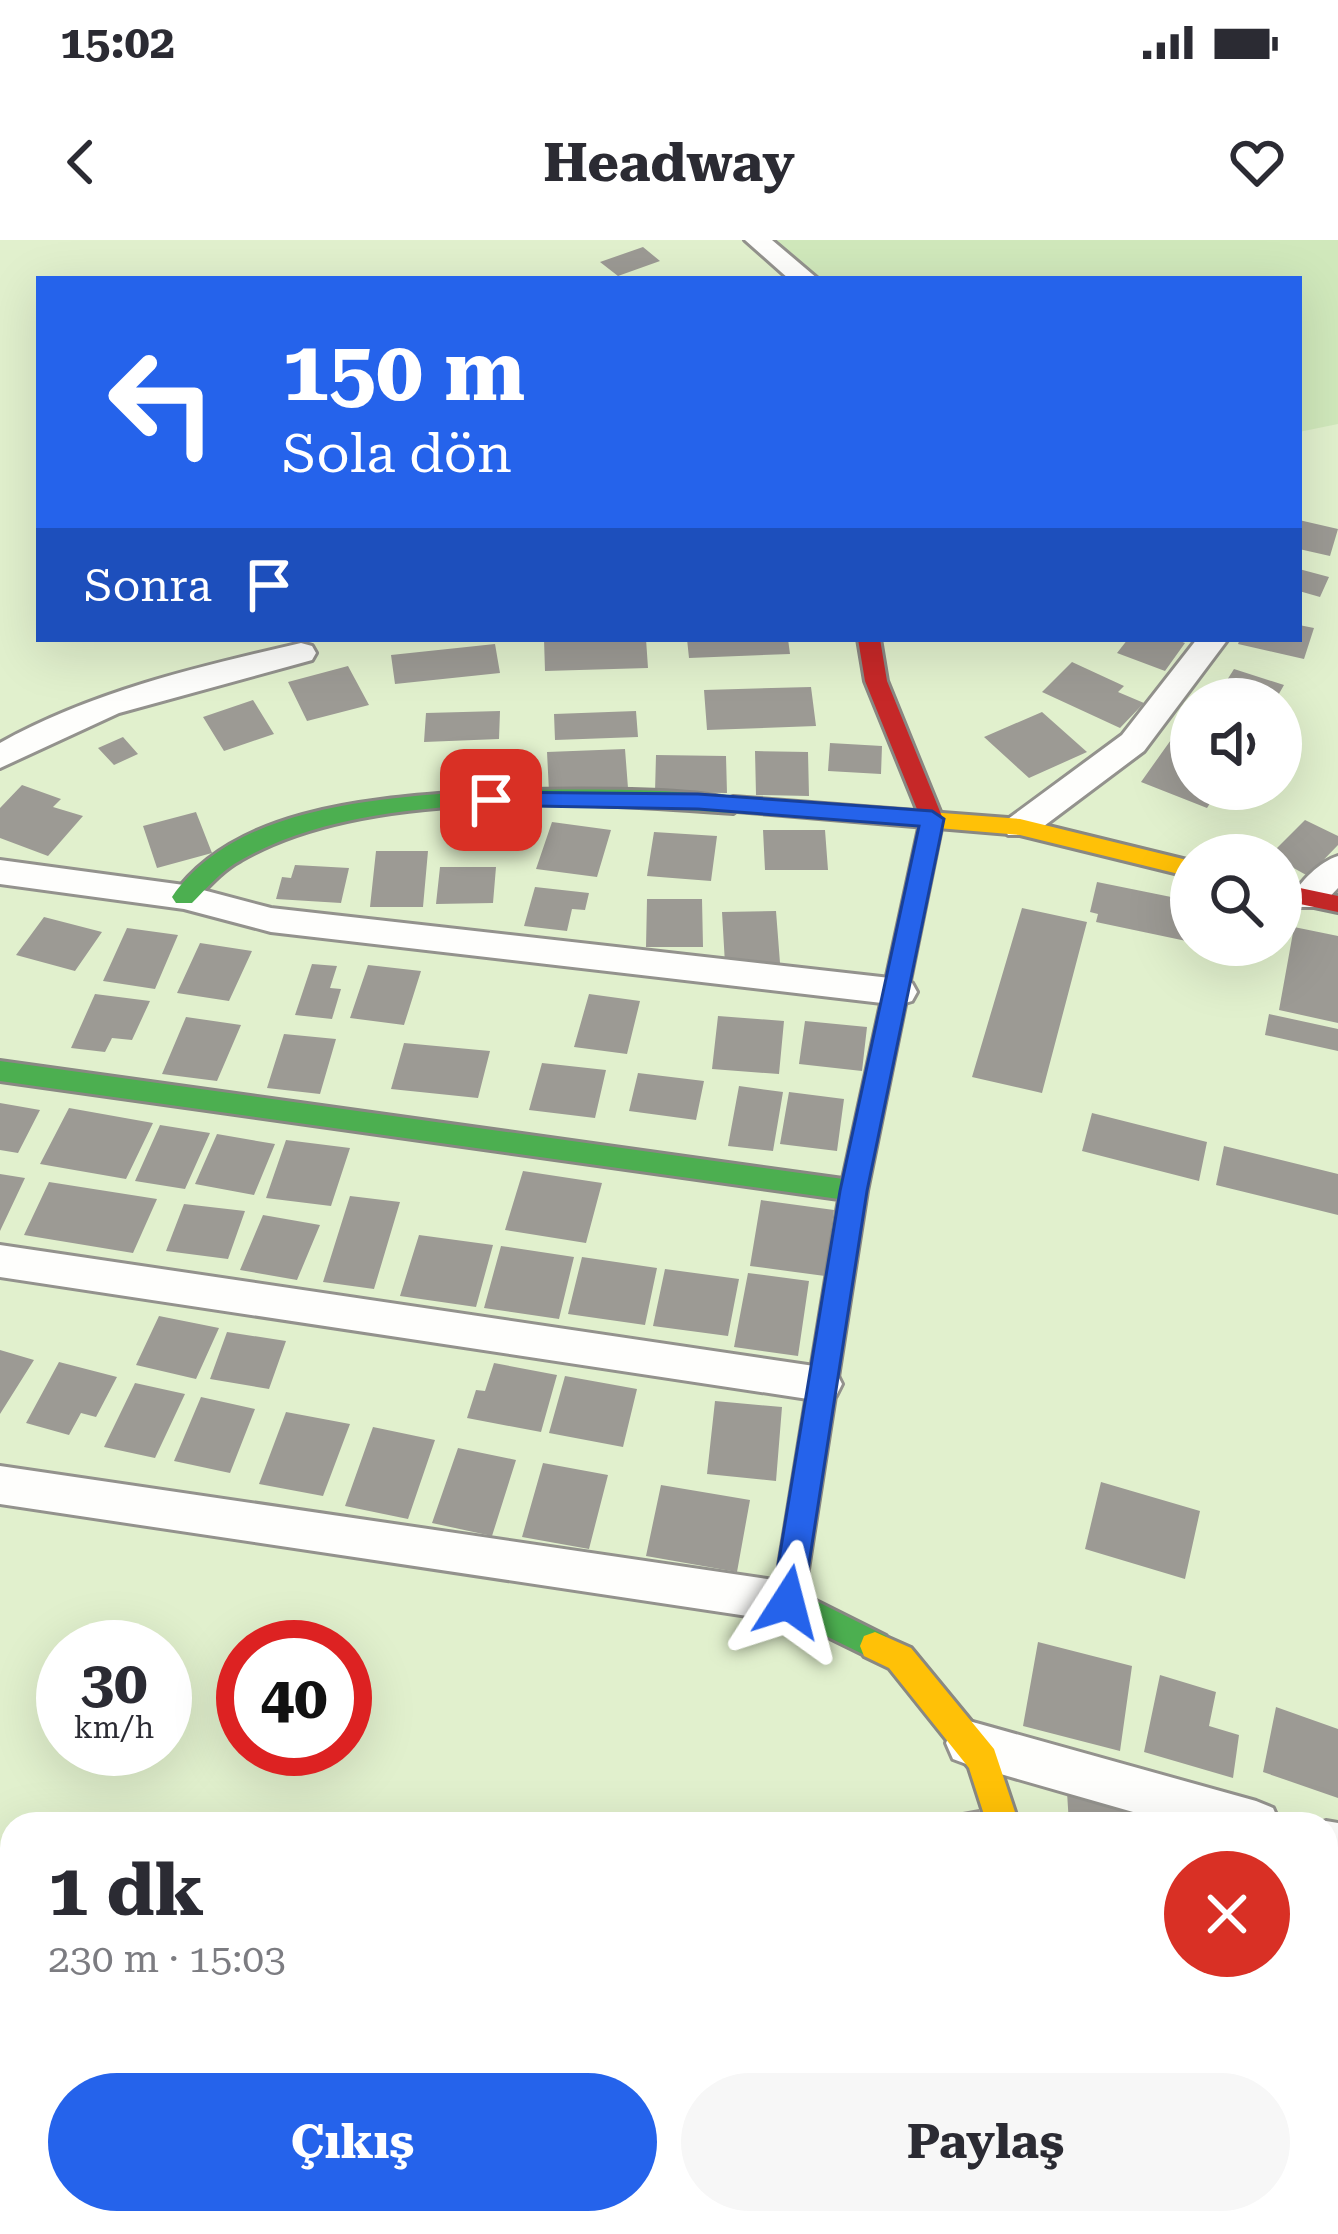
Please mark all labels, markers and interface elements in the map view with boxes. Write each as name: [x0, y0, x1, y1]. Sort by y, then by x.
text: 15:02: [60, 16, 175, 69]
icon: back: [48, 129, 114, 195]
icon: heart: [1224, 129, 1290, 195]
text: Headway: [543, 131, 795, 194]
text: 150 m: [282, 322, 525, 420]
icon: left: [84, 324, 240, 480]
text: Sola dön: [282, 422, 512, 485]
icon: arrive: [236, 552, 302, 618]
text: Sonra: [84, 559, 212, 612]
map controls: [1170, 678, 1302, 966]
button: sound: [1170, 678, 1302, 810]
pin: [440, 749, 542, 851]
icon: arrive: [458, 767, 524, 833]
button: search: [1170, 834, 1302, 966]
position arrow: [725, 1539, 851, 1665]
speed limit sign: 40: [216, 1620, 372, 1776]
text: 30: [80, 1647, 148, 1718]
text: km/h: [74, 1710, 154, 1745]
text: 1 dk: [48, 1848, 204, 1933]
button: close: [1164, 1851, 1290, 1977]
text: 230 m · 15:03: [48, 1936, 286, 1982]
button: Çıkış: [48, 2073, 657, 2211]
button: Paylaş: [681, 2073, 1290, 2211]

